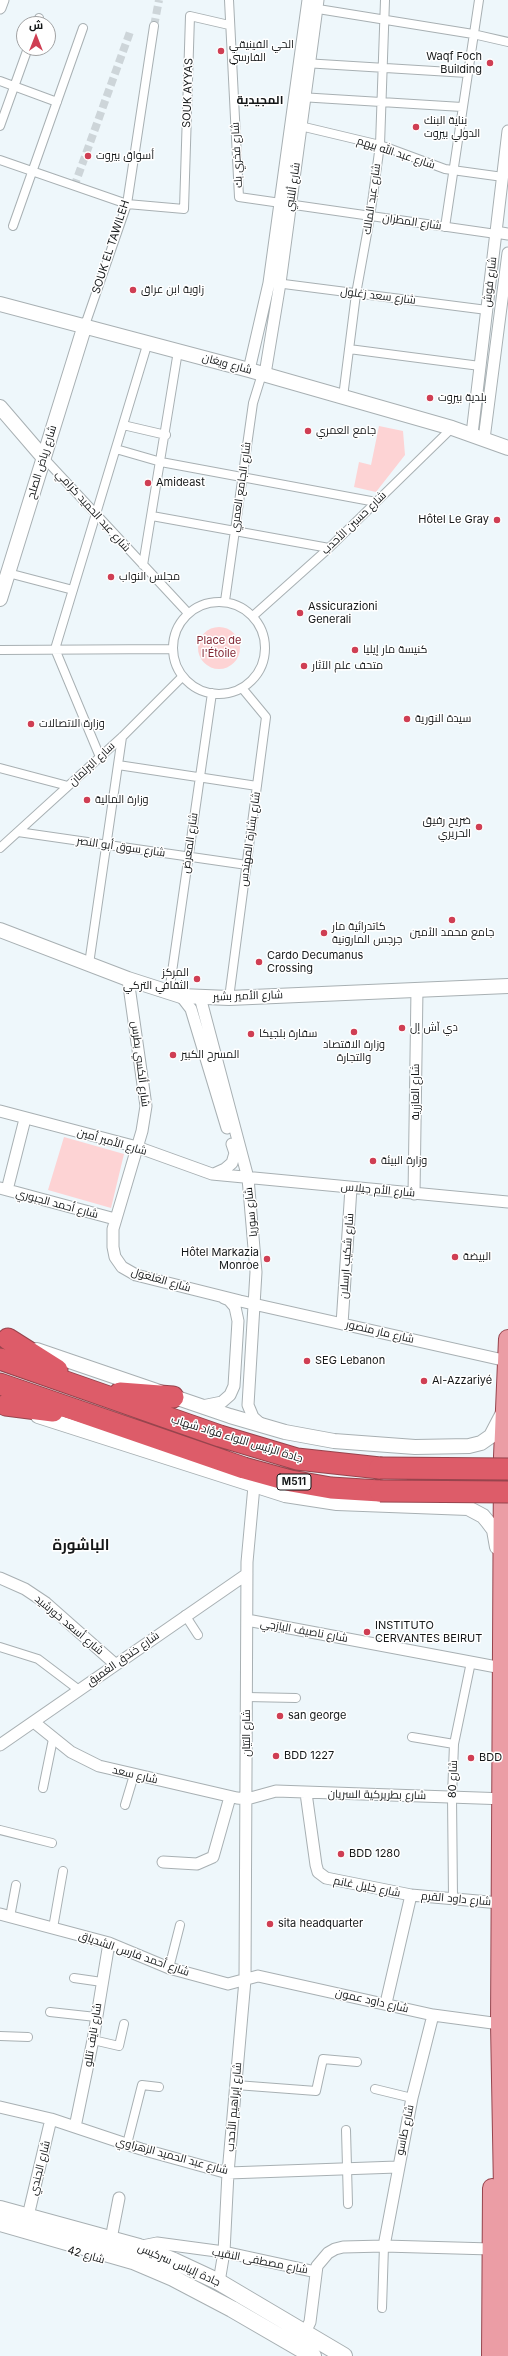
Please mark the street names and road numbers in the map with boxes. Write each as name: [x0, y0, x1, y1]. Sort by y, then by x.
street label: SOUK AYYAS: [180, 58, 196, 128]
street label: شارع فخري بك: [229, 122, 245, 188]
street label: شارع عبد الله بيهم: [355, 134, 437, 172]
street label: شارع أللنبي: [283, 162, 303, 212]
street label: شارع عبد المالك: [360, 163, 384, 235]
street label: SOUK EL TAWILEH: [90, 198, 132, 296]
street label: شارع المطران: [382, 211, 442, 233]
street label: شارع فوش: [480, 256, 500, 308]
street label: شارع سعد زغلول: [340, 285, 416, 307]
street label: شارع ويغان: [201, 351, 253, 377]
street label: شارع رياض الصلح: [25, 424, 59, 500]
street label: شارع الجامع العمري: [228, 441, 254, 533]
street label: شارع عبد الحميد كرامي: [53, 467, 133, 555]
street label: شارع حسين الأحدب: [319, 489, 389, 557]
street label: سارع البرلمان: [66, 739, 118, 789]
street label: شارع بشارة المهندس: [237, 791, 263, 887]
street label: شارع المعرض: [179, 812, 201, 874]
street label: شارع سوق أبو النصر: [76, 834, 166, 860]
street label: شارع الأمير بشير: [213, 988, 283, 1004]
street label: شارع ألكسي بطرس: [128, 1020, 152, 1108]
street label: شارع العازرية: [409, 1064, 423, 1120]
street label: شارع الأمير أمين: [76, 1126, 148, 1158]
street label: شارع الأم جيلاس: [340, 1180, 416, 1200]
street label: شارع أحمد الجبوري: [14, 1187, 100, 1221]
street label: شارع سوريا: [242, 1187, 260, 1237]
street label: شارع شكيب ارسلان: [337, 1213, 357, 1299]
street label: شارع الغلغول: [130, 1265, 192, 1295]
street label: شارع مار منصور: [345, 1318, 415, 1346]
street label: جادة الرئيس اللواء فؤاد شهاب: [170, 1413, 304, 1465]
road number: M511: [277, 1474, 311, 1490]
street label: شارع أسعد خورشيد: [32, 1592, 106, 1658]
street label: شارع ناصيف اليازجي: [259, 1617, 349, 1645]
street label: شارع خندق الغميق: [84, 1629, 162, 1689]
street label: شارع التيّان: [240, 1709, 254, 1757]
street label: شارع 80: [446, 1760, 460, 1798]
street label: شارع سعد: [111, 1763, 159, 1787]
street label: شارع بطريركية السريان: [328, 1788, 426, 1802]
street label: شارع خليل غانم: [332, 1874, 402, 1900]
street label: شارع داود القرم: [420, 1889, 492, 1909]
street label: شارع أحمد فارس الشدياق: [77, 1929, 191, 1979]
street label: شارع داود عمون: [334, 1986, 410, 2016]
street label: شارع نايف تللو: [81, 2002, 105, 2068]
street label: شارع إبراهيم الأحدب: [224, 2062, 244, 2152]
street label: شارع طاسو: [393, 2104, 417, 2156]
street label: شارع عبد الحميد الزهراوي: [114, 2135, 230, 2177]
street label: شارع الجندي: [27, 2139, 53, 2197]
street label: جادة إلياس سركيس: [136, 2241, 222, 2289]
street label: شارع 42: [66, 2243, 106, 2267]
street label: شارع مصطفى النقيب: [211, 2245, 309, 2277]

